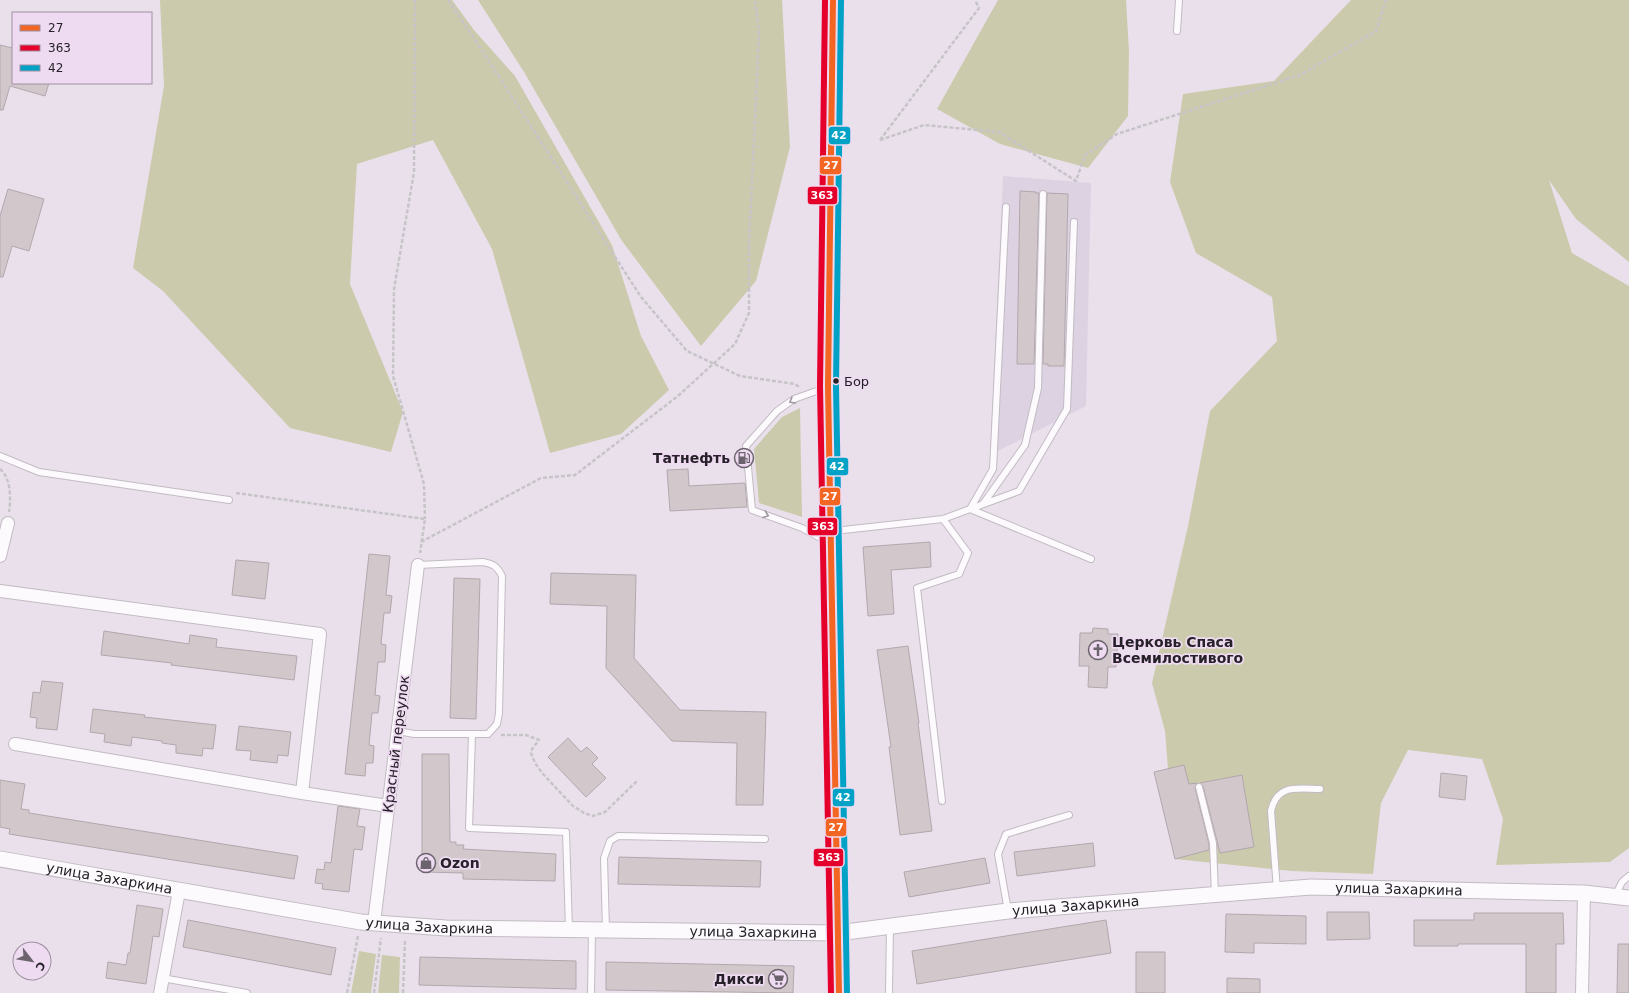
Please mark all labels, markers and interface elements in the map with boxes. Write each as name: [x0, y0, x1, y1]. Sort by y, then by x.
legend: [12, 12, 152, 84]
text: 27: [48, 21, 63, 35]
text: 363: [48, 41, 71, 55]
text: 42: [48, 61, 63, 75]
line badge: 42: [828, 126, 851, 145]
text: 42: [831, 129, 847, 142]
line badge: 27: [819, 156, 842, 175]
text: 27: [823, 159, 839, 172]
line badge: 363: [807, 186, 838, 205]
text: 363: [811, 189, 833, 202]
place label: Бор: [844, 374, 869, 389]
marker: Бор: [831, 376, 841, 386]
one-way arrow: [789, 396, 796, 403]
fuel station icon: Татнефть: [733, 447, 755, 469]
place label: Татнефть: [653, 450, 730, 466]
line badge: 42: [826, 457, 849, 476]
text: 42: [829, 460, 845, 473]
line badge: 27: [819, 487, 841, 506]
text: 27: [822, 490, 838, 503]
one-way arrow: [763, 510, 770, 518]
line badge: 363: [807, 517, 838, 536]
text: 363: [812, 520, 834, 533]
place label: Церковь Спаса Всемилостивого: [1112, 634, 1244, 666]
church icon: Церковь Спаса Всемилостивого: [1087, 639, 1109, 661]
street label: Красный переулок: [380, 674, 412, 814]
line badge: 42: [832, 788, 855, 807]
text: 42: [835, 791, 851, 804]
line badge: 27: [825, 818, 847, 837]
text: 27: [828, 821, 844, 834]
line badge: 363: [813, 848, 844, 867]
text: 363: [818, 851, 840, 864]
shop icon: Ozon: [415, 852, 437, 874]
place label: Ozon: [440, 855, 480, 871]
street label: улица Захаркина: [45, 859, 174, 897]
street label: улица Захаркина: [1335, 880, 1463, 898]
street label: улица Захаркина: [1011, 893, 1140, 919]
street label: улица Захаркина: [365, 914, 493, 937]
street label: улица Захаркина: [689, 923, 817, 941]
north arrow: [12, 941, 52, 981]
text: С: [32, 959, 48, 973]
supermarket icon: Дикси: [767, 968, 789, 990]
place label: Дикси: [714, 971, 764, 987]

